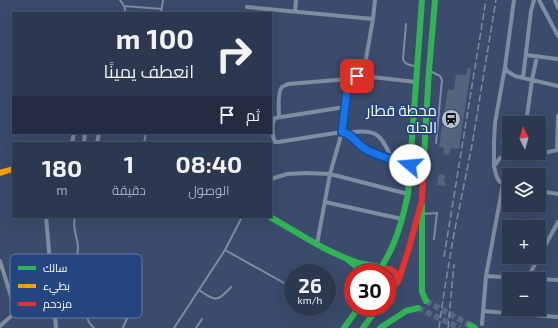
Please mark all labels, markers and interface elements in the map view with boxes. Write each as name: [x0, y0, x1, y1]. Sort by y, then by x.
text: 100 m: [116, 21, 194, 55]
icon: right: [208, 28, 260, 80]
pin: [340, 59, 374, 93]
text: انعطف يمينًا: [104, 60, 194, 82]
icon: arrive: [346, 65, 368, 87]
place label: محطة قطار الحله: [365, 101, 437, 136]
icon: arrive: [216, 104, 238, 126]
text: ثم: [246, 106, 260, 124]
station icon: محطة قطار الحله: [440, 108, 462, 130]
north arrow: [502, 116, 546, 160]
map controls: [502, 116, 546, 316]
position arrow: [389, 144, 431, 186]
text: 1: [124, 149, 134, 178]
text: 08:40: [176, 149, 242, 178]
text: 180: [42, 153, 82, 182]
button: layers: [502, 168, 546, 212]
text: m: [56, 182, 68, 198]
text: دقيقة: [112, 182, 146, 198]
text: الوصول: [188, 182, 230, 198]
button: +: [502, 220, 546, 264]
legend: [10, 254, 142, 318]
text: سالك: [43, 261, 67, 274]
speed limit sign: 30: [344, 264, 396, 316]
button: −: [502, 272, 546, 316]
text: 26: [298, 273, 322, 297]
text: بطيء: [43, 279, 70, 295]
text: km/h: [298, 294, 322, 306]
text: مزدحم: [43, 297, 72, 312]

